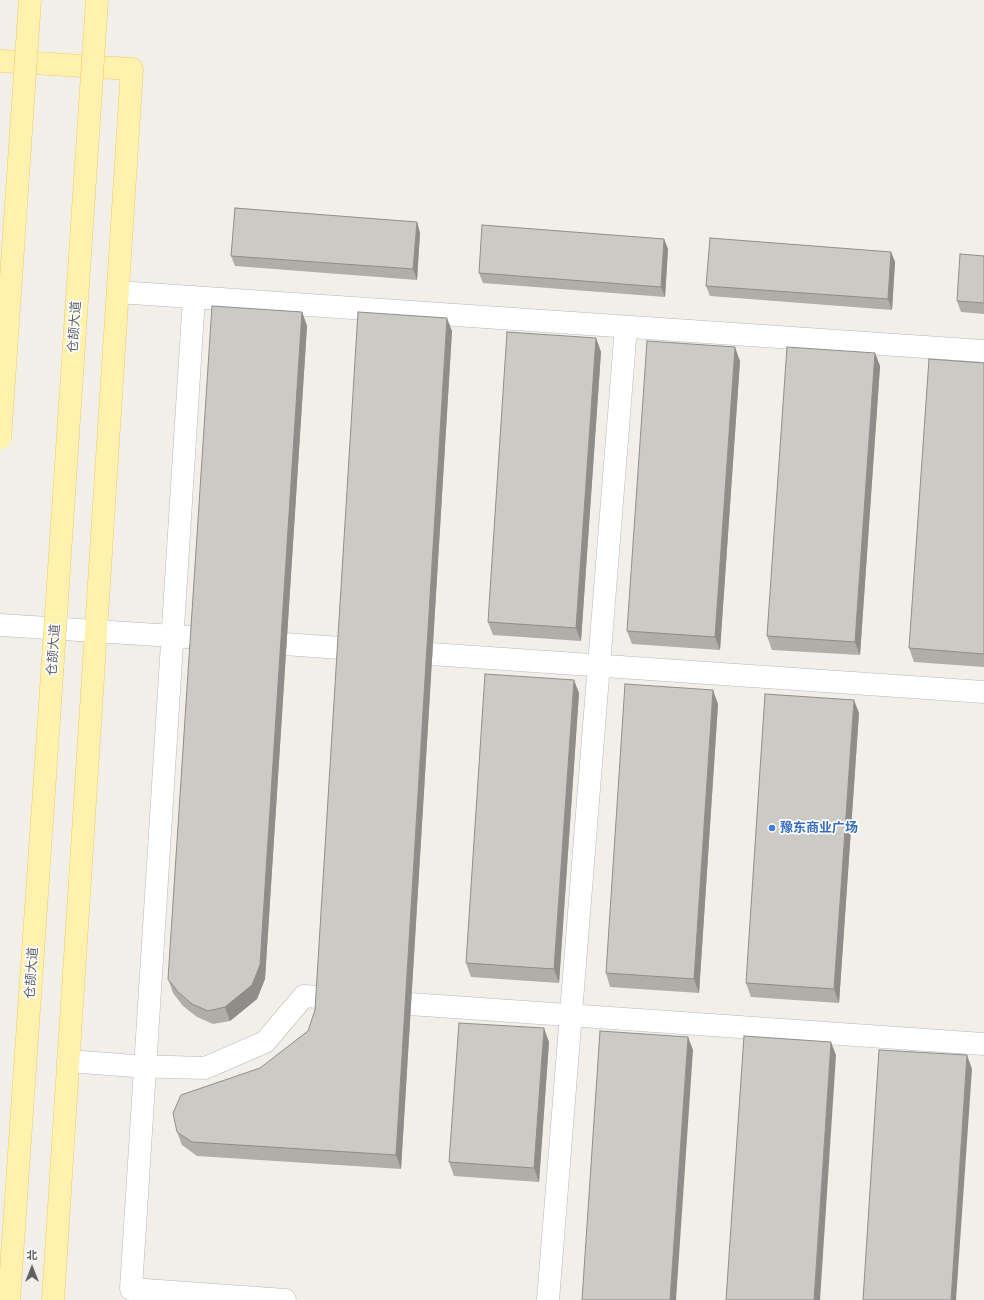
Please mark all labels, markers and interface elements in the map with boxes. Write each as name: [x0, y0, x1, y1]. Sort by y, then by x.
street label: 仓颉大道: [65, 301, 85, 353]
street label: 仓颉大道: [44, 624, 64, 676]
place label: 豫东商业广场: [780, 820, 858, 836]
marker: 豫东商业广场: [767, 823, 777, 833]
street label: 仓颉大道: [22, 947, 42, 999]
north arrow: [12, 1248, 52, 1288]
text: 北: [27, 1249, 38, 1262]

